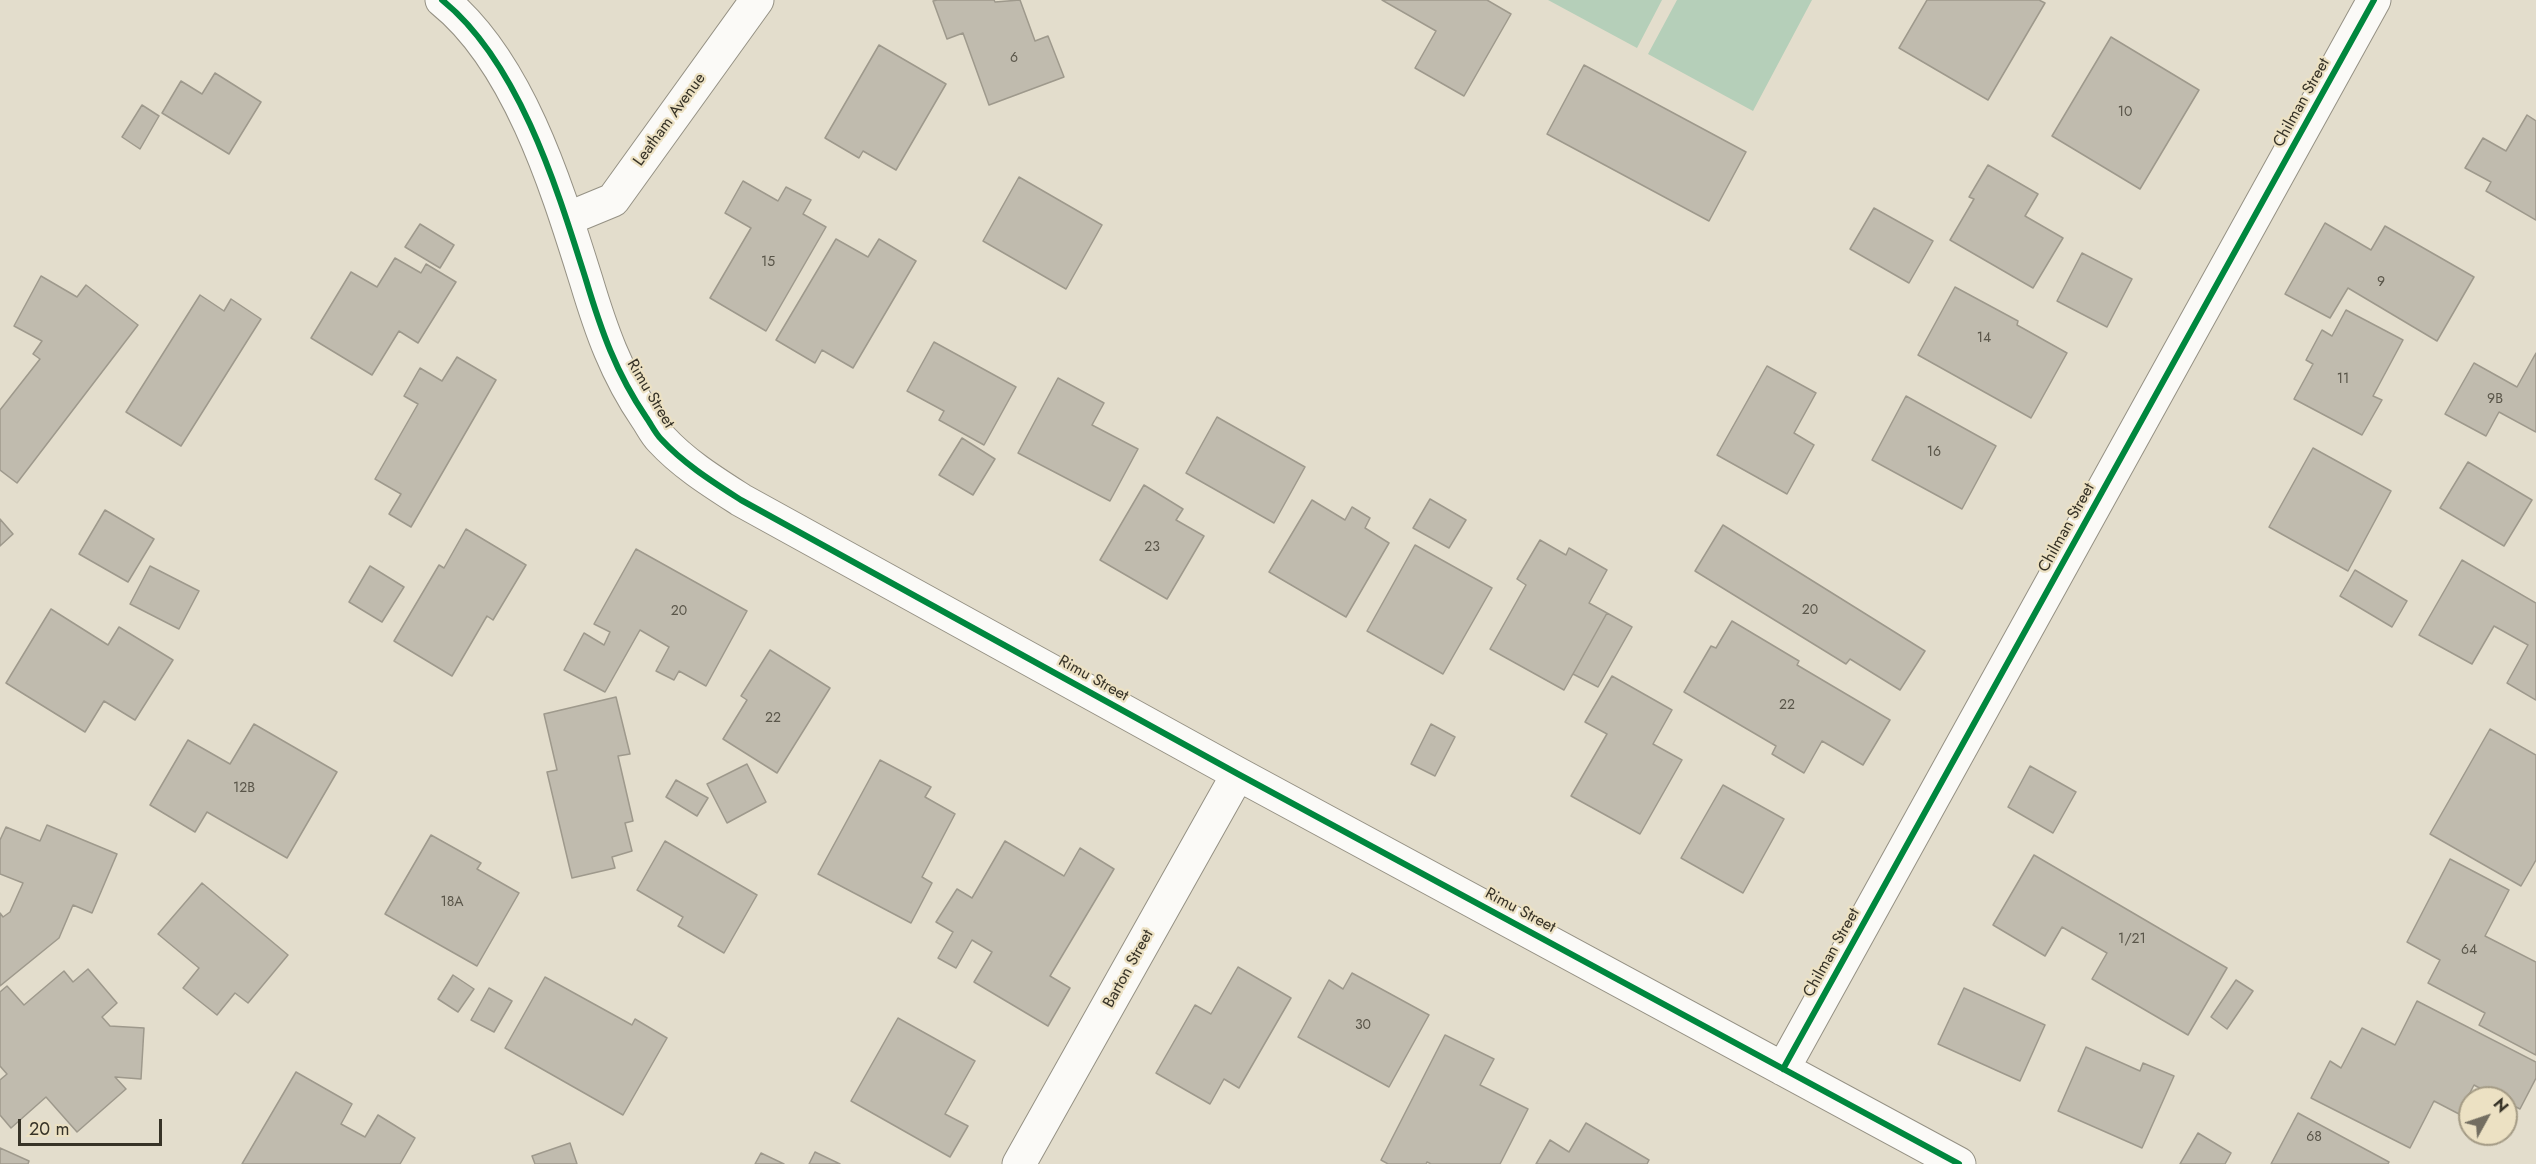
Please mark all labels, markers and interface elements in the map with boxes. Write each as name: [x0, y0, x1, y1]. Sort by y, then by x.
house number: 6: [1010, 51, 1018, 67]
street label: Chilman Street: [2270, 55, 2334, 151]
street label: Leatham Avenue: [630, 70, 710, 170]
house number: 10: [2118, 105, 2132, 121]
house number: 15: [761, 255, 775, 271]
house number: 9: [2377, 275, 2385, 291]
house number: 14: [1977, 331, 1991, 347]
street label: Rimu Street: [622, 356, 678, 432]
house number: 11: [2337, 372, 2349, 388]
house number: 9B: [2487, 392, 2503, 408]
house number: 16: [1927, 445, 1941, 461]
street label: Chilman Street: [2035, 480, 2099, 576]
house number: 23: [1144, 540, 1160, 556]
house number: 20: [1802, 603, 1818, 619]
house number: 20: [671, 604, 687, 620]
street label: Rimu Street: [1055, 652, 1131, 706]
house number: 22: [1779, 698, 1795, 714]
house number: 22: [765, 711, 781, 727]
house number: 12B: [233, 781, 255, 797]
street label: Rimu Street: [1482, 884, 1558, 938]
house number: 18A: [441, 895, 463, 911]
street label: Chilman Street: [1800, 905, 1864, 1001]
street label: Barton Street: [1100, 927, 1158, 1011]
house number: 1/21: [2118, 932, 2146, 948]
house number: 64: [2461, 943, 2477, 959]
house number: 30: [1355, 1018, 1371, 1034]
north arrow: [2458, 1086, 2518, 1146]
text: N: [2488, 1093, 2514, 1118]
scale bar: [21, 1107, 165, 1145]
text: 20 m: [29, 1116, 69, 1142]
house number: 68: [2306, 1130, 2322, 1146]

